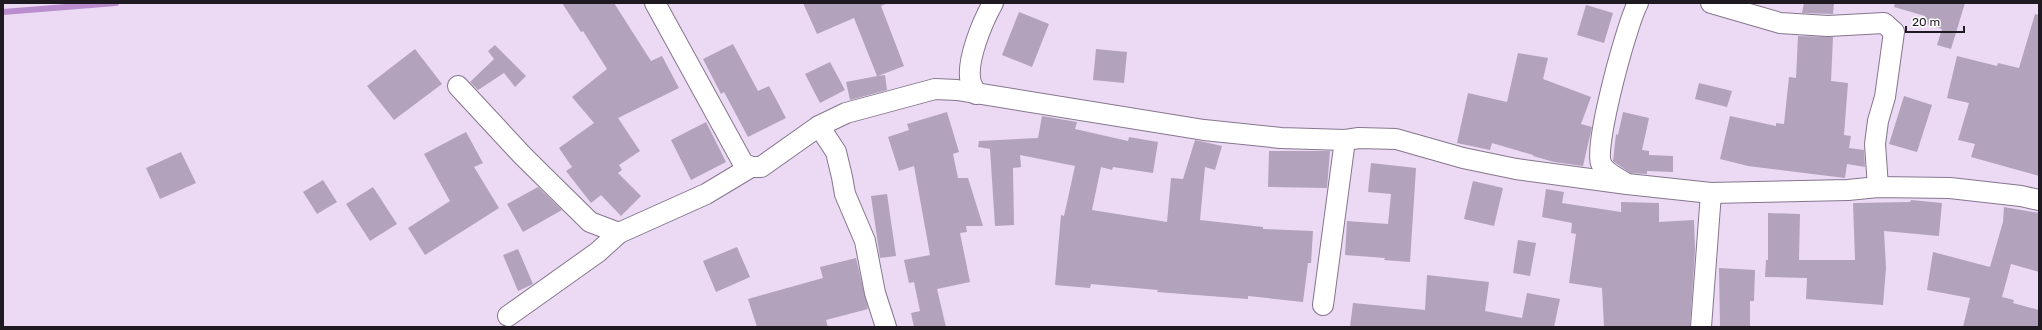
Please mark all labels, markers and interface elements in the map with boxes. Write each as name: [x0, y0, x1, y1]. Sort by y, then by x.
scale bar: [1906, 8, 1964, 34]
text: 20 m: [1912, 15, 1940, 29]

